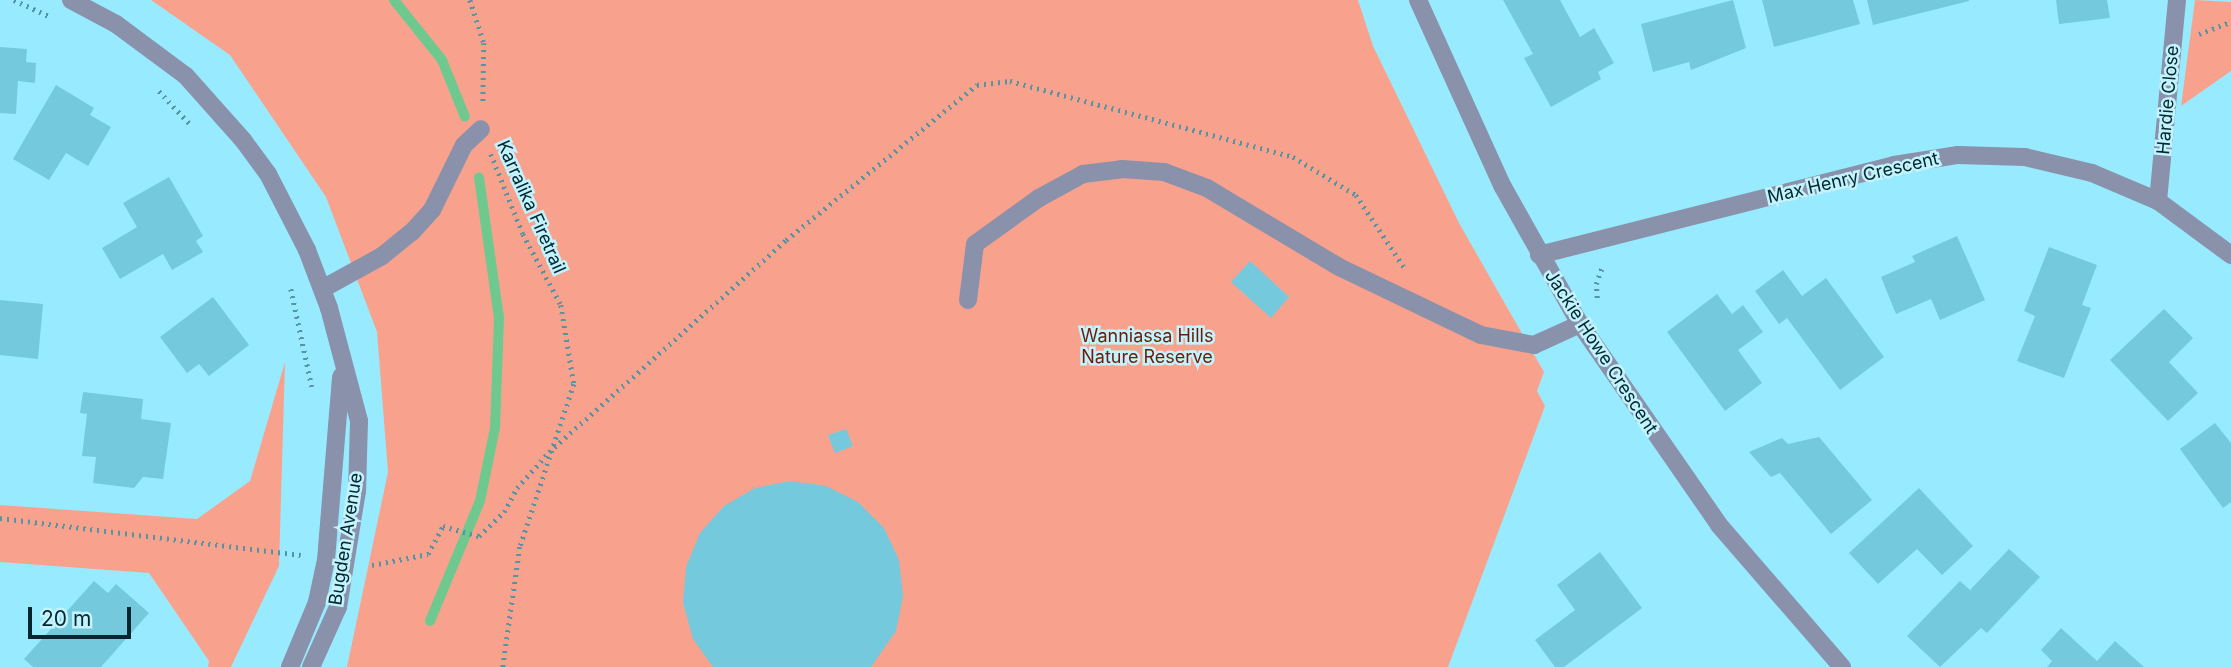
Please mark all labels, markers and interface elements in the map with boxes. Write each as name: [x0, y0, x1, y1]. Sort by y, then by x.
street label: Hardie Close: [2152, 45, 2184, 155]
street label: Karralika Firetrail: [492, 137, 570, 277]
street label: Max Henry Crescent: [1765, 148, 1941, 208]
street label: Jackie Howe Crescent: [1540, 266, 1662, 438]
park label: Wanniassa Hills Nature Reserve: [1081, 326, 1213, 368]
street label: Bugden Avenue: [325, 471, 367, 607]
scale bar: [32, 594, 135, 638]
text: 20 m: [41, 606, 91, 631]

